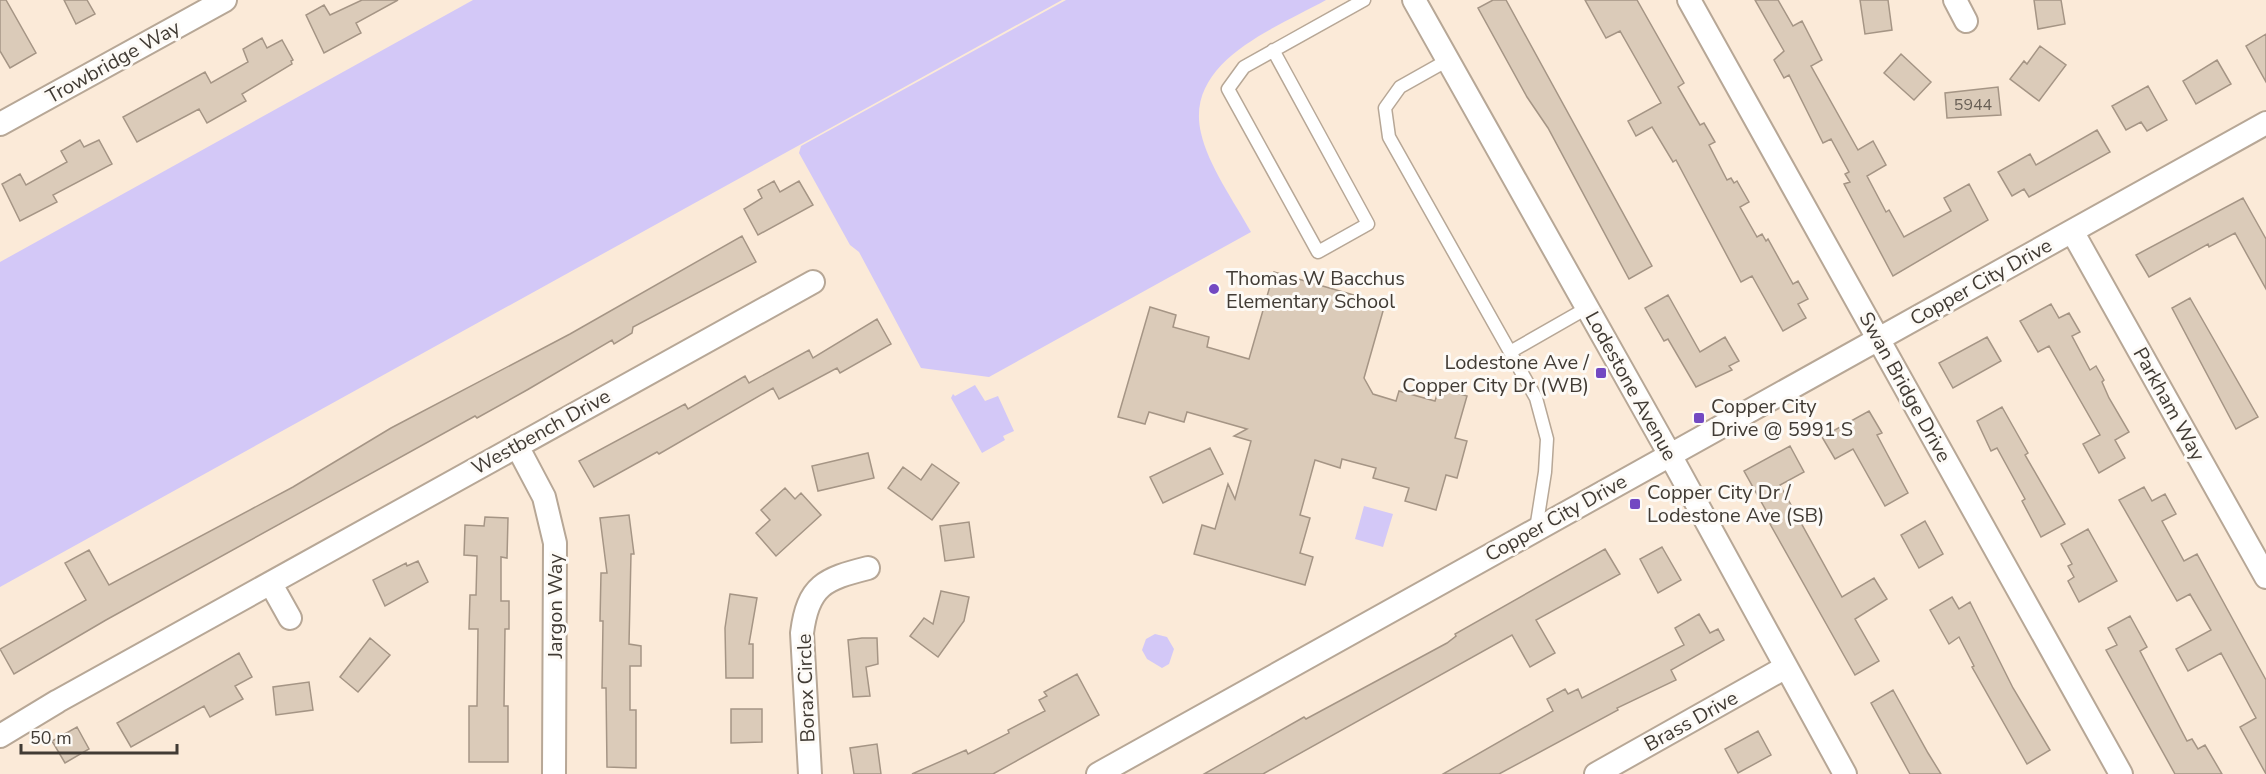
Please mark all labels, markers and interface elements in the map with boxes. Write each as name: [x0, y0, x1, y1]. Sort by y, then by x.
street label: Trowbridge Way: [41, 14, 186, 110]
house number: 5944: [1954, 94, 1993, 116]
street label: Copper City Drive: [1905, 232, 2057, 332]
place label: Thomas W Bacchus Elementary School: [1226, 265, 1405, 315]
marker: Thomas W Bacchus Elementary School: [1207, 282, 1221, 296]
street label: Lodestone Avenue: [1579, 306, 1683, 466]
street label: Swan Bridge Drive: [1853, 307, 1957, 467]
street label: Parkham Way: [2127, 342, 2212, 466]
place label: Lodestone Ave / Copper City Dr (WB): [1402, 349, 1590, 399]
marker: Lodestone Ave / Copper City Dr (WB): [1594, 366, 1608, 380]
street label: Westbench Drive: [467, 383, 615, 481]
place label: Copper City Drive @ 5991 S: [1711, 393, 1853, 443]
marker: Copper City Drive @ 5991 S: [1692, 411, 1706, 425]
street label: Copper City Drive: [1480, 468, 1632, 568]
place label: Copper City Dr / Lodestone Ave (SB): [1647, 479, 1824, 529]
marker: Copper City Dr / Lodestone Ave (SB): [1628, 497, 1642, 511]
street label: Jargon Way: [542, 553, 569, 660]
street label: Borax Circle: [791, 633, 821, 743]
street label: Brass Drive: [1639, 684, 1743, 758]
scale bar: [21, 717, 177, 755]
text: 50 m: [30, 726, 72, 750]

